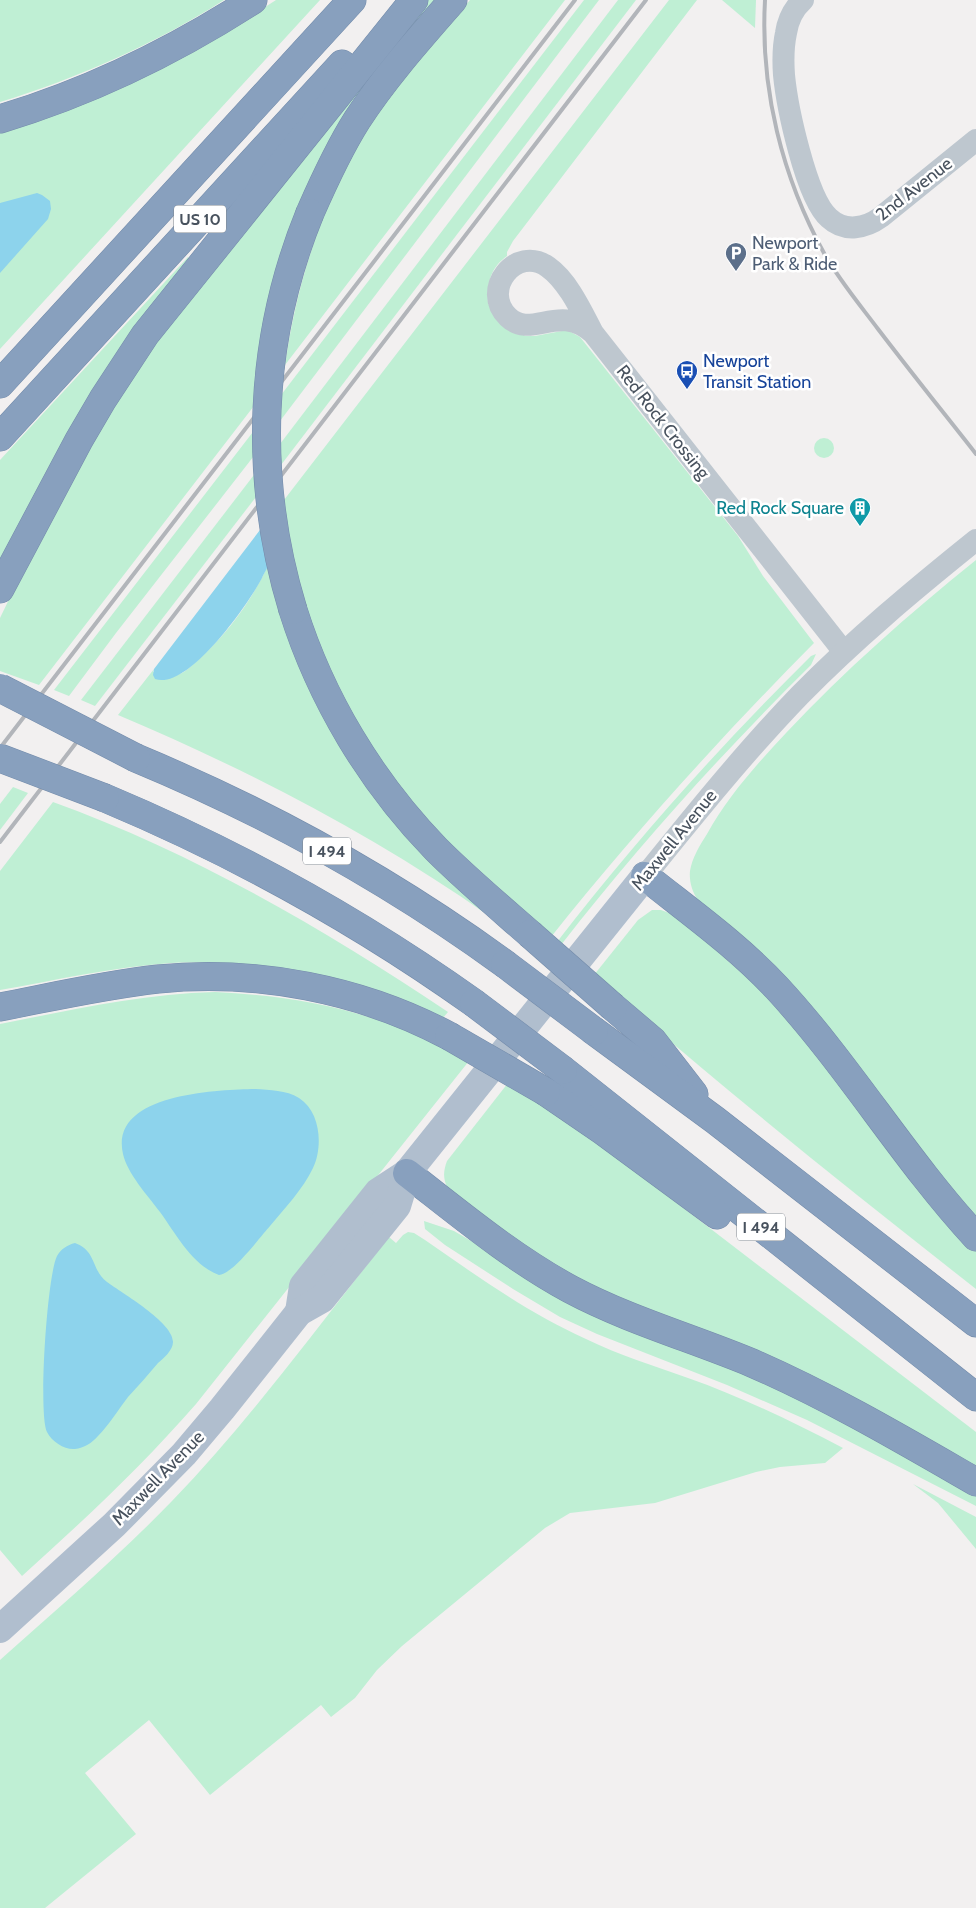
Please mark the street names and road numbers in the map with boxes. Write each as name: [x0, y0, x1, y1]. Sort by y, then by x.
street label: 2nd Avenue: [872, 152, 956, 226]
road number: US 10: [174, 205, 226, 232]
street label: Red Rock Crossing: [612, 361, 715, 484]
street label: Maxwell Avenue: [627, 785, 721, 895]
road number: I 494: [303, 838, 351, 864]
road number: I 494: [737, 1214, 785, 1240]
street label: Maxwell Avenue: [107, 1426, 209, 1530]

